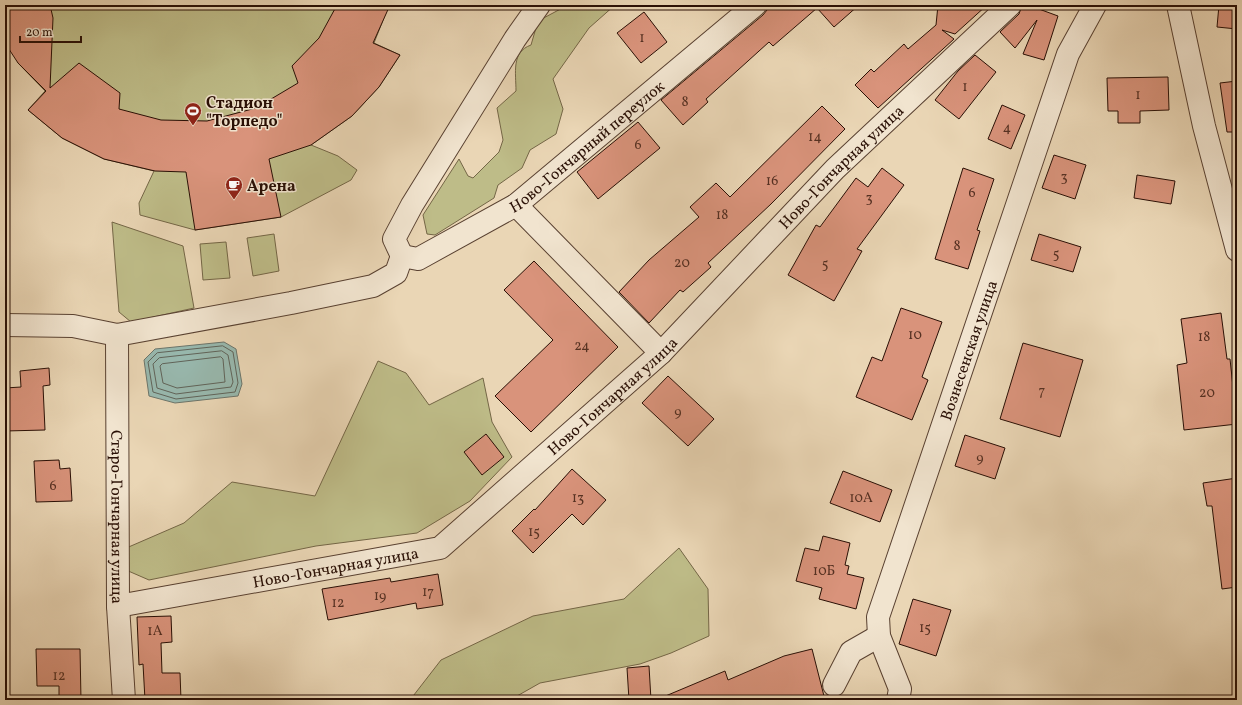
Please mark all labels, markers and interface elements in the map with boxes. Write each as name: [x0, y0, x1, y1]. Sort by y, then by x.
scale bar: [20, 18, 81, 44]
text: 20 m: [26, 25, 53, 41]
house number: 1: [639, 29, 645, 48]
street label: Ново-Гончарный переулок: [506, 76, 670, 219]
house number: 1: [962, 78, 968, 97]
house number: 1: [1135, 86, 1141, 105]
place label: Стадион "Торпедо": [206, 93, 283, 133]
house number: 8: [681, 93, 689, 112]
sports icon: Стадион "Торпедо": [183, 101, 203, 126]
street label: Ново-Гончарная улица: [775, 101, 910, 235]
house number: 4: [1003, 119, 1011, 138]
house number: 14: [808, 128, 822, 147]
house number: 6: [634, 136, 642, 155]
house number: 3: [1060, 168, 1068, 187]
house number: 16: [766, 172, 778, 191]
cafe icon: Арена: [224, 175, 244, 200]
place label: Арена: [247, 176, 296, 198]
house number: 6: [968, 184, 976, 203]
house number: 3: [865, 189, 873, 208]
house number: 18: [716, 206, 728, 225]
house number: 8: [953, 237, 961, 256]
house number: 5: [1053, 245, 1059, 264]
house number: 20: [674, 254, 690, 273]
house number: 5: [822, 255, 828, 274]
street label: Вознесенская улица: [936, 278, 1004, 424]
house number: 10: [908, 326, 922, 345]
house number: 18: [1198, 328, 1210, 347]
street label: Ново-Гончарная улица: [543, 333, 684, 461]
house number: 24: [574, 337, 590, 356]
house number: 7: [1039, 382, 1046, 401]
house number: 20: [1199, 384, 1215, 403]
house number: 9: [674, 403, 682, 422]
street label: Старо-Гончарная улица: [104, 430, 127, 604]
house number: 9: [976, 449, 984, 468]
house number: 6: [49, 477, 57, 496]
house number: 13: [572, 489, 584, 508]
house number: 10А: [849, 489, 873, 508]
house number: 15: [528, 523, 540, 542]
street label: Ново-Гончарная улица: [251, 543, 421, 595]
house number: 10Б: [813, 562, 835, 581]
house number: 17: [422, 583, 434, 602]
house number: 19: [374, 587, 386, 606]
house number: 12: [332, 594, 344, 613]
house number: 15: [919, 619, 931, 638]
house number: 1А: [147, 622, 163, 641]
house number: 12: [53, 667, 65, 686]

